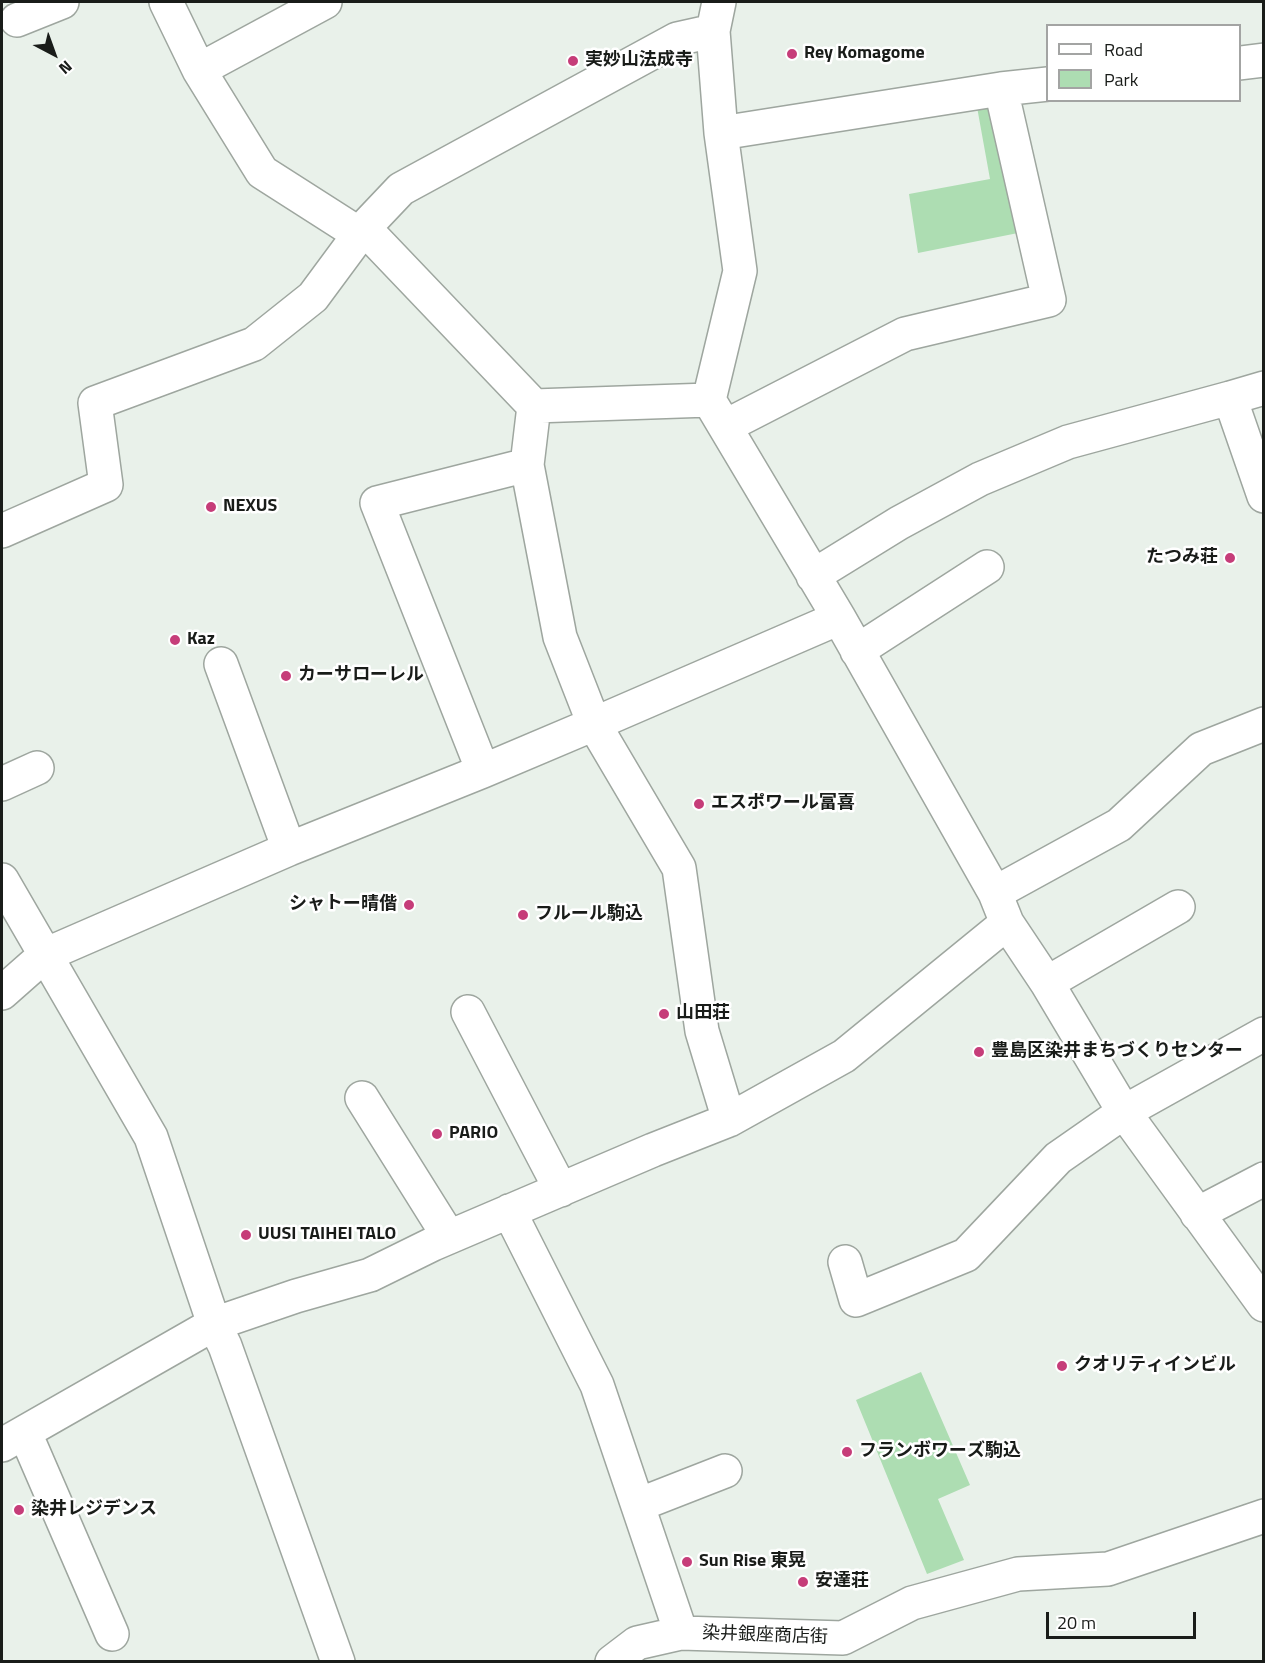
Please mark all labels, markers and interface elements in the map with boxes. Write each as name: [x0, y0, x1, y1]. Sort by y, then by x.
north arrow: [24, 24, 84, 84]
legend: [1046, 24, 1241, 102]
text: Road: [1104, 36, 1143, 63]
place label: Rey Komagome: [804, 43, 925, 65]
marker: Rey Komagome: [785, 47, 799, 61]
place label: 実妙山法成寺: [585, 50, 693, 72]
marker: 実妙山法成寺: [566, 54, 580, 68]
text: N: [54, 55, 78, 80]
text: Park: [1104, 66, 1138, 93]
place label: NEXUS: [223, 496, 277, 518]
marker: NEXUS: [204, 500, 218, 514]
place label: たつみ荘: [1146, 547, 1218, 569]
marker: たつみ荘: [1223, 551, 1237, 565]
place label: Kaz: [187, 629, 215, 651]
marker: Kaz: [168, 633, 182, 647]
place label: カーサローレル: [298, 665, 424, 687]
marker: カーサローレル: [279, 669, 293, 683]
place label: エスポワール富喜: [711, 793, 855, 815]
marker: エスポワール富喜: [692, 797, 706, 811]
place label: シャトー晴偕: [289, 894, 397, 916]
marker: シャトー晴偕: [402, 898, 416, 912]
place label: フルール駒込: [535, 904, 643, 926]
marker: フルール駒込: [516, 908, 530, 922]
place label: 山田荘: [676, 1003, 730, 1025]
marker: 山田荘: [657, 1007, 671, 1021]
place label: 豊島区染井まちづくりセンター: [991, 1041, 1243, 1063]
marker: 豊島区染井まちづくりセンター: [972, 1045, 986, 1059]
place label: PARIO: [449, 1123, 498, 1145]
marker: PARIO: [430, 1127, 444, 1141]
place label: UUSI TAIHEI TALO: [258, 1224, 396, 1246]
marker: UUSI TAIHEI TALO: [239, 1228, 253, 1242]
place label: クオリティインビル: [1074, 1355, 1236, 1377]
marker: クオリティインビル: [1055, 1359, 1069, 1373]
place label: フランボワーズ駒込: [859, 1441, 1021, 1463]
marker: フランボワーズ駒込: [840, 1445, 854, 1459]
place label: 染井レジデンス: [31, 1499, 157, 1521]
marker: 染井レジデンス: [12, 1503, 26, 1517]
place label: Sun Rise 東晃: [699, 1551, 806, 1573]
marker: Sun Rise 東晃: [680, 1555, 694, 1569]
place label: 安達荘: [815, 1571, 869, 1593]
marker: 安達荘: [796, 1575, 810, 1589]
scale bar: [1049, 1600, 1199, 1638]
text: 20 m: [1057, 1609, 1096, 1636]
street label: 染井銀座商店街: [702, 1623, 828, 1649]

